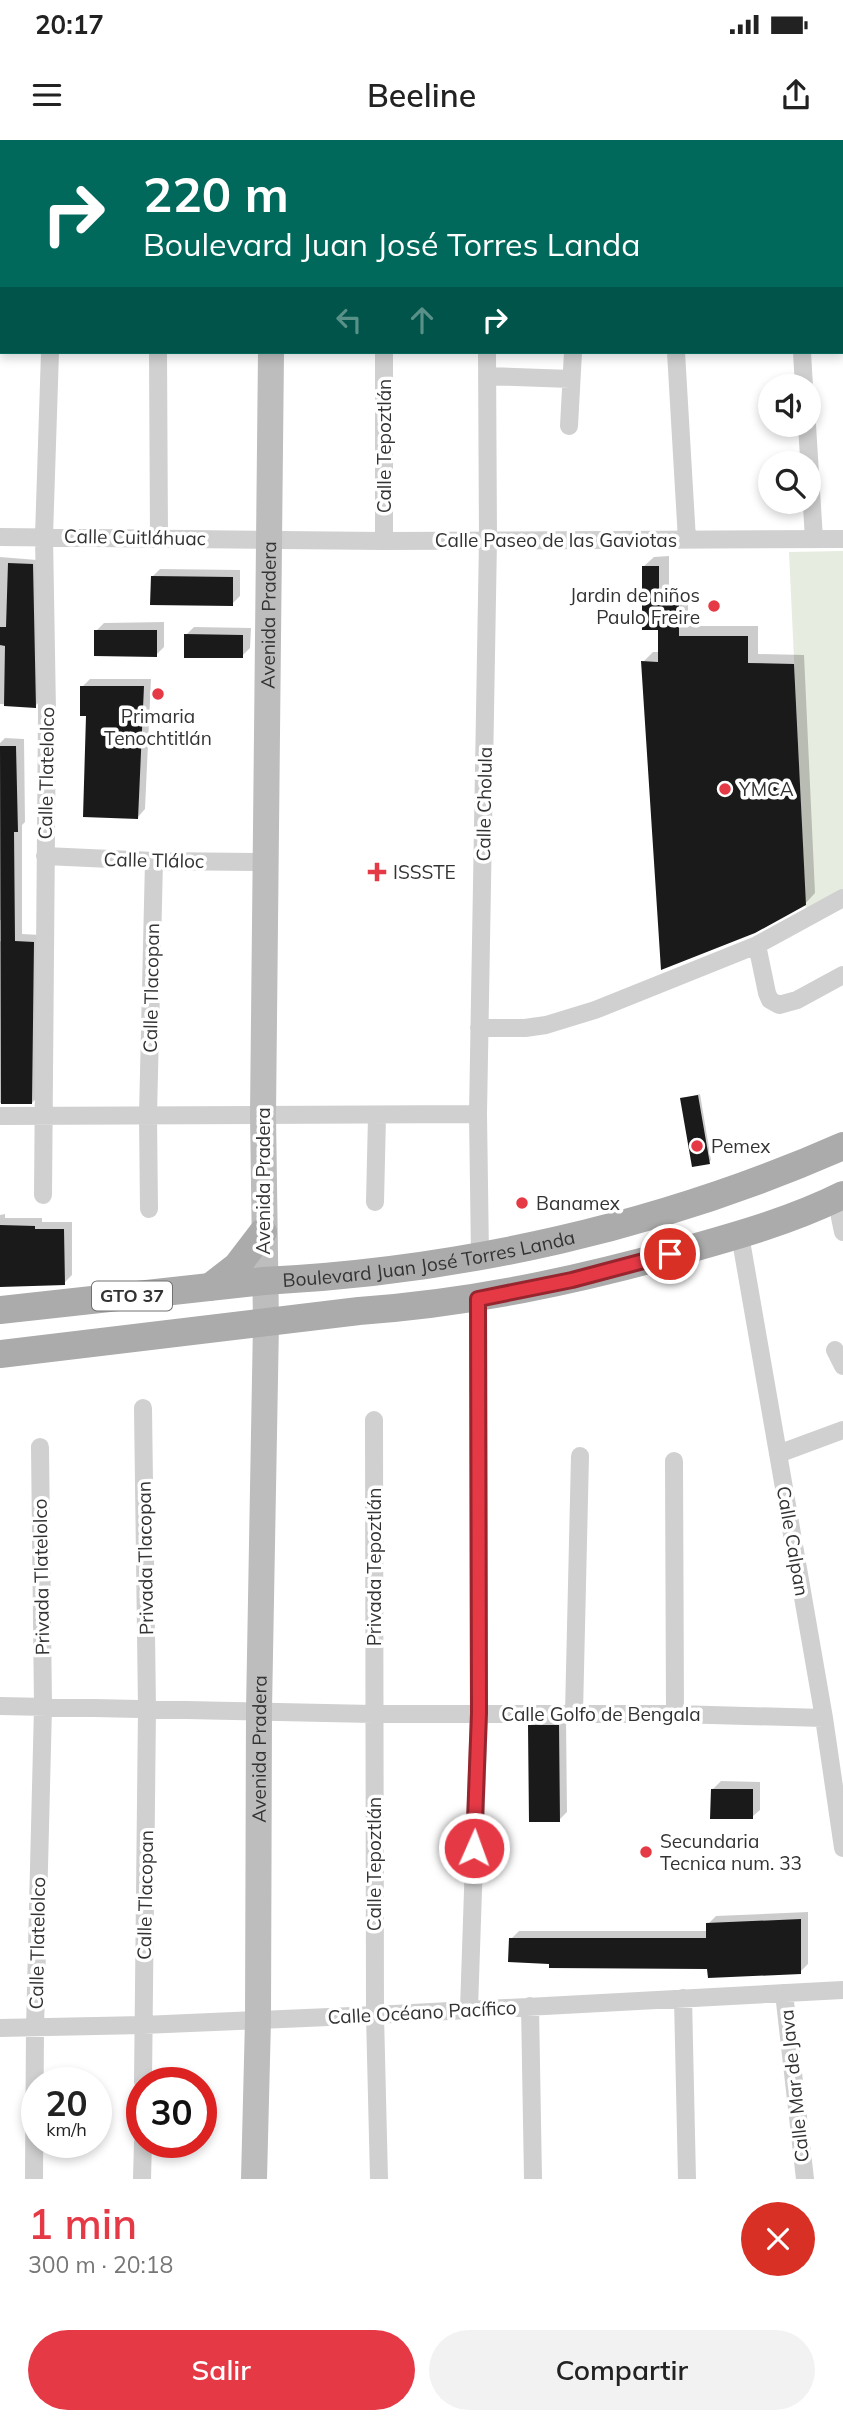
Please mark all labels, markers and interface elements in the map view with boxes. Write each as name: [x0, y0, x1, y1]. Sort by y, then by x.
text: 20:17: [35, 8, 104, 41]
text: Beeline: [367, 75, 476, 115]
icon: menu: [28, 76, 66, 114]
icon: share: [777, 76, 815, 114]
text: 220 m: [143, 163, 289, 224]
icon: right: [28, 168, 119, 259]
text: Boulevard Juan José Torres Landa: [143, 224, 641, 264]
icon: left: [330, 301, 368, 339]
icon: ahead: [403, 301, 441, 339]
icon: right: [476, 301, 514, 339]
map controls: [758, 374, 821, 514]
button: sound: [758, 374, 821, 437]
street label: Calle Tepoztlán: [372, 379, 396, 513]
button: search: [758, 451, 821, 514]
street label: Calle Cuitláhuac: [64, 524, 206, 550]
street label: Calle Paseo de las Gaviotas: [435, 528, 677, 552]
street label: Avenida Pradera: [255, 541, 281, 689]
place label: Jardin de niños Paulo Freire: [570, 583, 700, 629]
marker: Jardin de niños Paulo Freire: [706, 598, 722, 614]
marker: Primaria Tenochtitlán: [150, 686, 166, 702]
place label: Primaria Tenochtitlán: [104, 704, 212, 750]
street label: Calle Tlatelolco: [33, 706, 59, 840]
street label: Calle Cholula: [471, 746, 497, 862]
place label: YMCA: [738, 777, 794, 801]
marker: YMCA: [717, 781, 733, 797]
street label: Calle Tláloc: [103, 847, 205, 873]
place label: ISSSTE: [393, 860, 456, 884]
marker: ISSSTE: [367, 862, 387, 882]
street label: Calle Tlacopan: [138, 923, 164, 1053]
street label: Avenida Pradera: [251, 1107, 275, 1255]
place label: Pemex: [711, 1134, 770, 1158]
marker: Pemex: [689, 1138, 705, 1154]
place label: Banamex: [536, 1191, 620, 1215]
marker: Banamex: [514, 1195, 530, 1211]
pin: [640, 1224, 700, 1284]
street label: Boulevard Juan José Torres Landa: [282, 1225, 577, 1292]
icon: arrive: [651, 1235, 689, 1273]
road number: GTO 37: [92, 1282, 172, 1310]
street label: Privada Tlacopan: [132, 1481, 158, 1635]
street label: Calle Calpan: [772, 1484, 814, 1598]
street label: Privada Tepoztlán: [362, 1488, 386, 1646]
street label: Privada Tlatelolco: [28, 1498, 54, 1656]
street label: Avenida Pradera: [247, 1675, 272, 1823]
street label: Calle Golfo de Bengala: [501, 1702, 701, 1726]
street label: Calle Tepoztlán: [362, 1797, 386, 1931]
position arrow: [437, 1811, 511, 1885]
place label: Secundaria Tecnica num. 33: [660, 1829, 802, 1875]
street label: Calle Tlacopan: [132, 1830, 158, 1960]
marker: Secundaria Tecnica num. 33: [638, 1844, 654, 1860]
street label: Calle Tlatelolco: [24, 1876, 50, 2010]
street label: Calle Océano Pacífico: [327, 1995, 517, 2029]
street label: Calle Mar de Java: [774, 2008, 814, 2164]
speed limit sign: 30: [126, 2067, 217, 2158]
text: 20: [45, 2081, 88, 2125]
text: km/h: [46, 2118, 87, 2141]
text: 1 min: [28, 2197, 137, 2250]
button: close: [741, 2202, 815, 2276]
text: 300 m · 20:18: [28, 2250, 173, 2279]
button: Salir: [28, 2330, 415, 2410]
button: Compartir: [429, 2330, 815, 2410]

